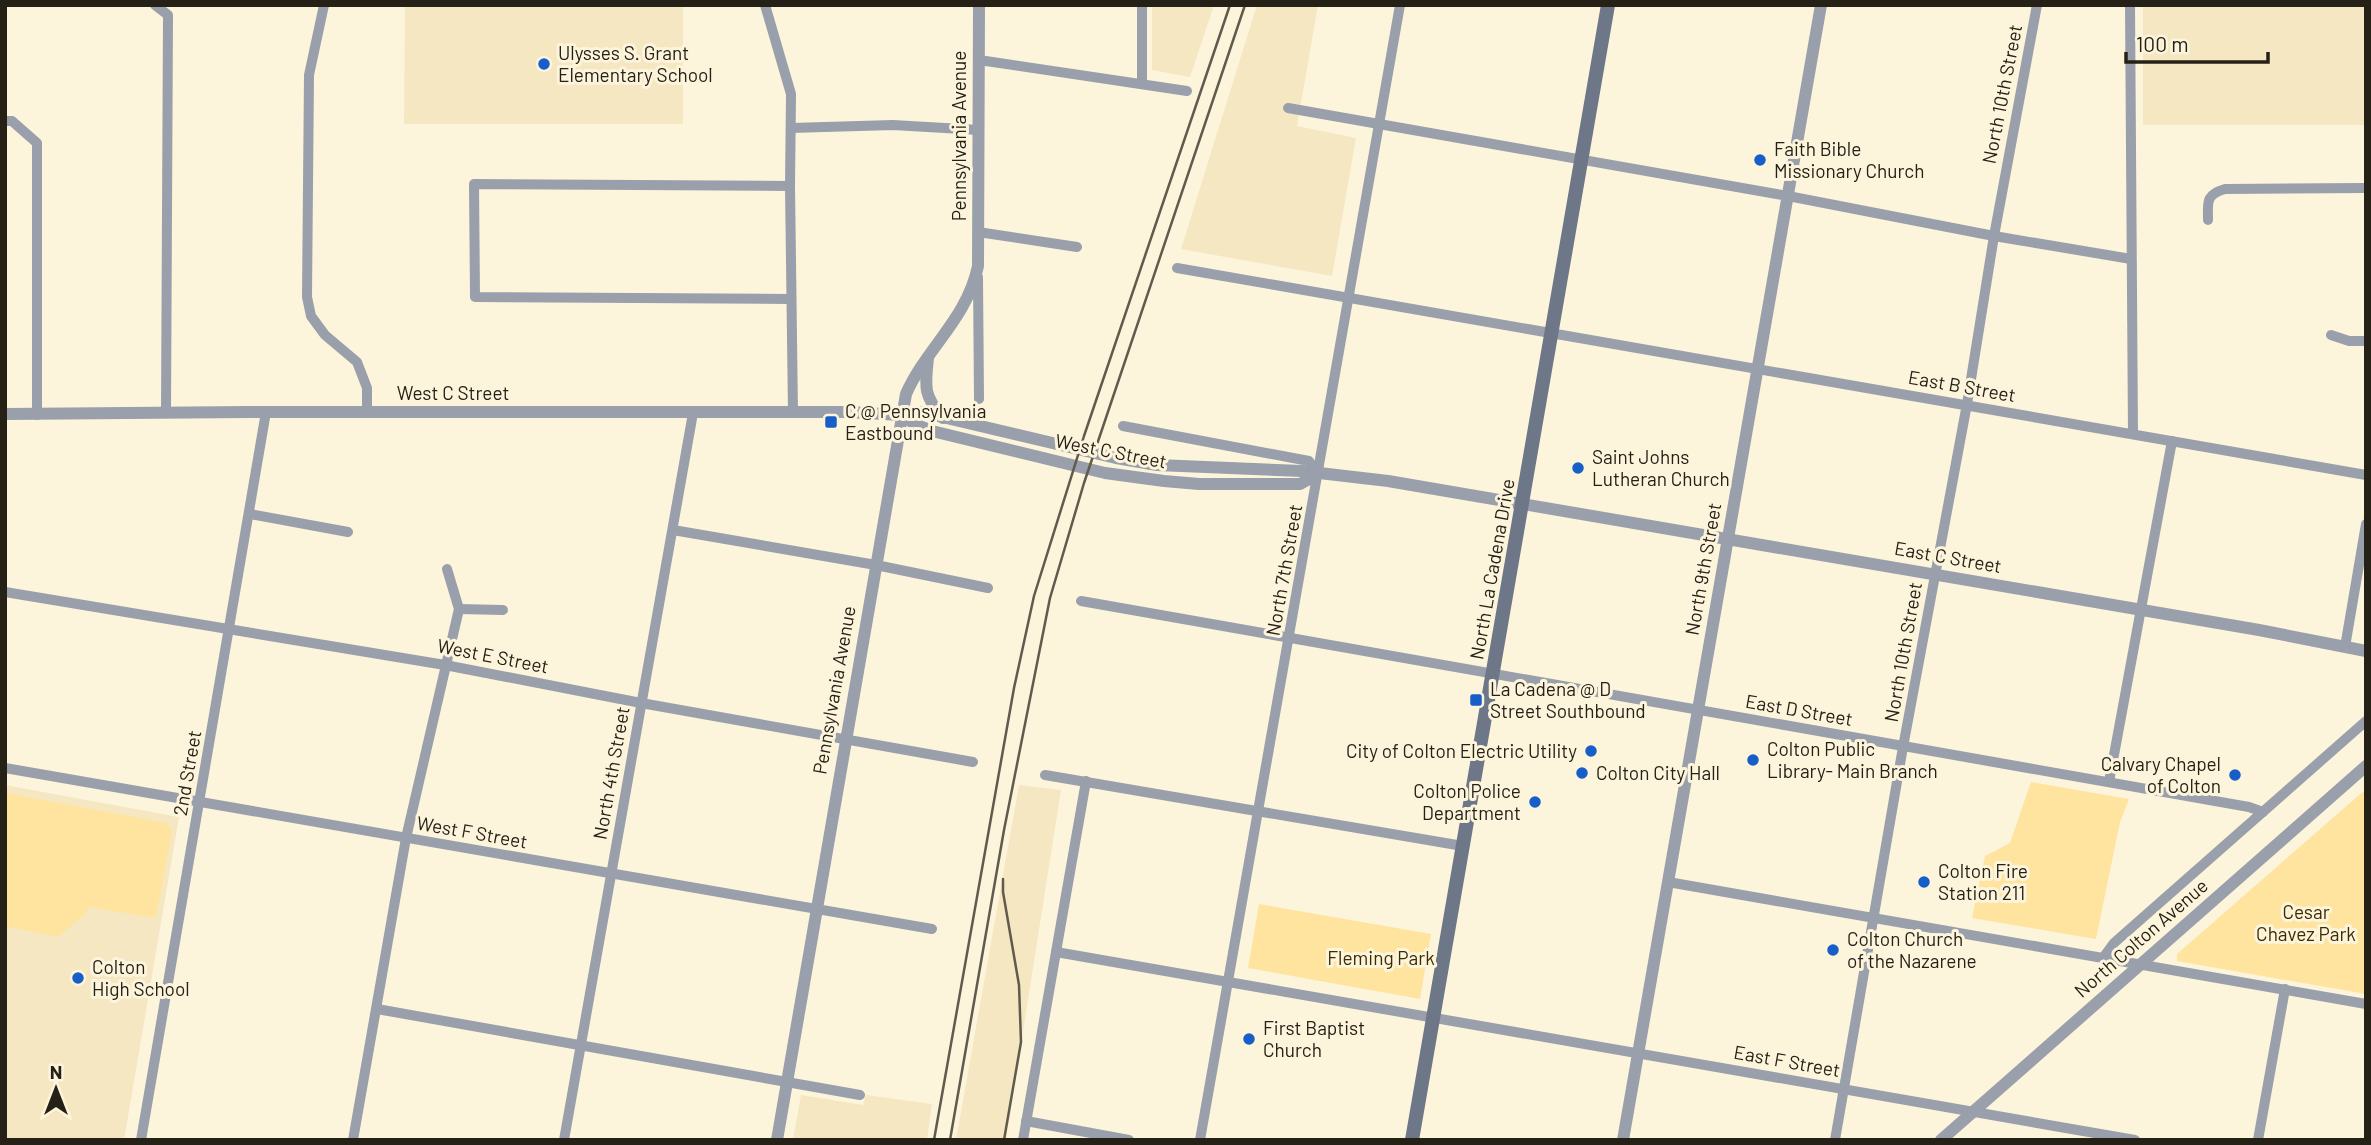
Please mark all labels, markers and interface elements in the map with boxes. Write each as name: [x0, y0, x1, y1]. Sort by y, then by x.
scale bar: [2126, 21, 2268, 65]
street label: North 10th Street: [1977, 22, 2026, 166]
text: 100 m: [2136, 31, 2189, 56]
place label: Ulysses S. Grant Elementary School: [558, 41, 713, 86]
street label: Pennsylvania Avenue: [947, 51, 970, 221]
marker: Ulysses S. Grant Elementary School: [536, 56, 552, 72]
place label: Faith Bible Missionary Church: [1774, 137, 1924, 182]
marker: Faith Bible Missionary Church: [1752, 152, 1768, 168]
street label: East B Street: [1907, 365, 2018, 406]
street label: West C Street: [397, 381, 509, 404]
place label: C @ Pennsylvania Eastbound: [845, 399, 986, 444]
marker: C @ Pennsylvania Eastbound: [823, 414, 839, 430]
street label: West C Street: [1054, 428, 1169, 473]
place label: Saint Johns Lutheran Church: [1592, 445, 1730, 490]
marker: Saint Johns Lutheran Church: [1570, 460, 1586, 476]
street label: North La Cadena Drive: [1464, 477, 1519, 661]
street label: North 9th Street: [1680, 501, 1725, 637]
street label: North 7th Street: [1261, 502, 1306, 637]
street label: East C Street: [1893, 536, 2003, 577]
street label: North 10th Street: [1879, 580, 1926, 724]
street label: Pennsylvania Avenue: [807, 604, 860, 776]
street label: West E Street: [436, 633, 551, 678]
place label: La Cadena @ D Street Southbound: [1490, 677, 1646, 722]
street label: East D Street: [1744, 689, 1854, 730]
marker: La Cadena @ D Street Southbound: [1468, 692, 1484, 708]
street label: North 4th Street: [587, 705, 634, 841]
street label: 2nd Street: [168, 728, 205, 817]
place label: Colton Public Library- Main Branch: [1767, 737, 1938, 782]
place label: City of Colton Electric Utility: [1346, 739, 1577, 762]
marker: City of Colton Electric Utility: [1583, 743, 1599, 759]
marker: Colton Public Library- Main Branch: [1745, 752, 1761, 768]
place label: Calvary Chapel of Colton: [2101, 752, 2221, 797]
place label: Colton City Hall: [1596, 761, 1720, 784]
marker: Colton City Hall: [1574, 765, 1590, 781]
marker: Calvary Chapel of Colton: [2227, 767, 2243, 783]
place label: Colton Police Department: [1413, 779, 1521, 824]
marker: Colton Police Department: [1527, 794, 1543, 810]
street label: West F Street: [415, 810, 529, 853]
place label: Colton Fire Station 211: [1938, 859, 2028, 904]
marker: Colton Fire Station 211: [1916, 874, 1932, 890]
street label: North Colton Avenue: [2069, 874, 2212, 1002]
park label: Cesar Chavez Park: [2256, 900, 2356, 945]
place label: Colton Church of the Nazarene: [1847, 927, 1977, 972]
marker: Colton Church of the Nazarene: [1825, 942, 1841, 958]
park label: Fleming Park: [1327, 946, 1435, 969]
place label: Colton High School: [92, 955, 190, 1000]
marker: Colton High School: [70, 970, 86, 986]
place label: First Baptist Church: [1263, 1016, 1365, 1061]
marker: First Baptist Church: [1241, 1031, 1257, 1047]
street label: East F Street: [1732, 1040, 1842, 1081]
north arrow: [21, 1054, 91, 1124]
text: N: [50, 1060, 62, 1083]

